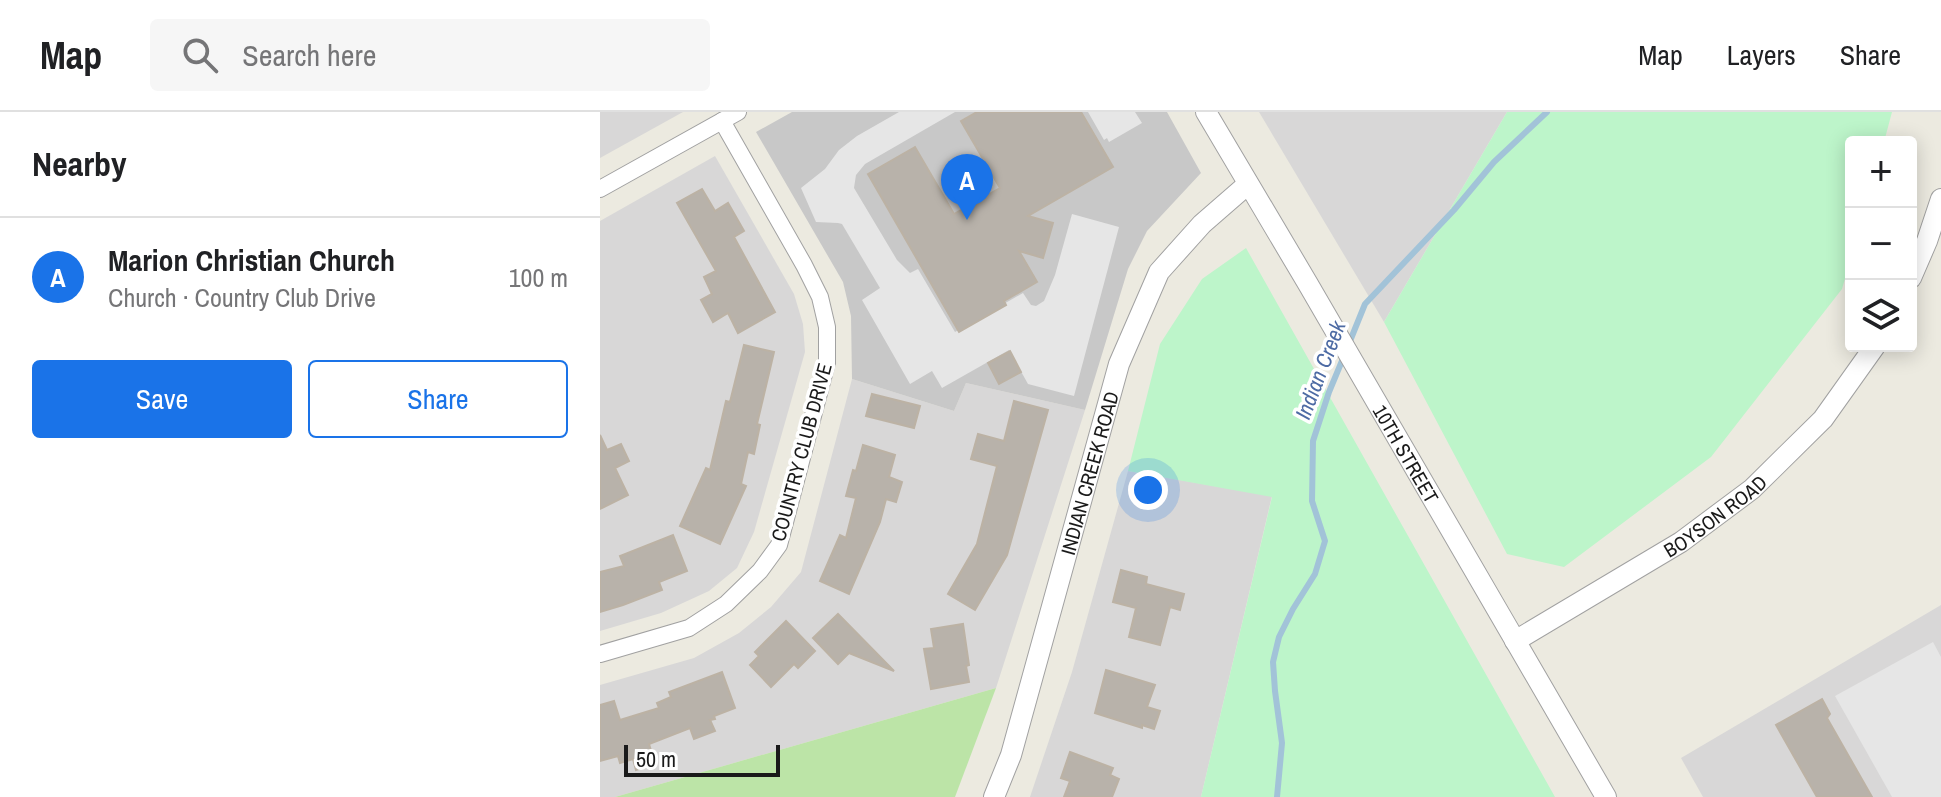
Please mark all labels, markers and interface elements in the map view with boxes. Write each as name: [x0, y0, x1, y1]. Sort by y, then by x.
search box: [150, 19, 710, 91]
text: Map: [40, 30, 102, 81]
icon: search: [178, 33, 222, 77]
text: Search here: [242, 35, 376, 75]
text: Map: [1638, 36, 1683, 74]
text: Layers: [1727, 36, 1796, 74]
text: Share: [1840, 36, 1901, 74]
map controls: [1845, 136, 1917, 352]
button: +: [1845, 136, 1917, 208]
text: Nearby: [32, 141, 127, 187]
pin: A: [941, 154, 993, 220]
button: −: [1845, 208, 1917, 280]
text: Marion Christian Church: [108, 240, 395, 280]
text: A: [50, 260, 66, 295]
text: 100 m: [509, 260, 568, 295]
text: Church · Country Club Drive: [108, 280, 376, 315]
button: layers: [1845, 280, 1917, 352]
water label: Indian Creek: [1287, 315, 1353, 424]
button: Save: [32, 360, 292, 438]
button: Share: [308, 360, 568, 438]
street label: COUNTRY CLUB DRIVE: [764, 360, 838, 544]
street label: INDIAN CREEK ROAD: [1053, 388, 1124, 558]
street label: 10TH STREET: [1367, 399, 1446, 508]
street label: BOYSON ROAD: [1658, 469, 1772, 563]
your location: [1128, 470, 1168, 510]
scale bar: [624, 741, 780, 777]
text: 50 m: [636, 744, 676, 774]

